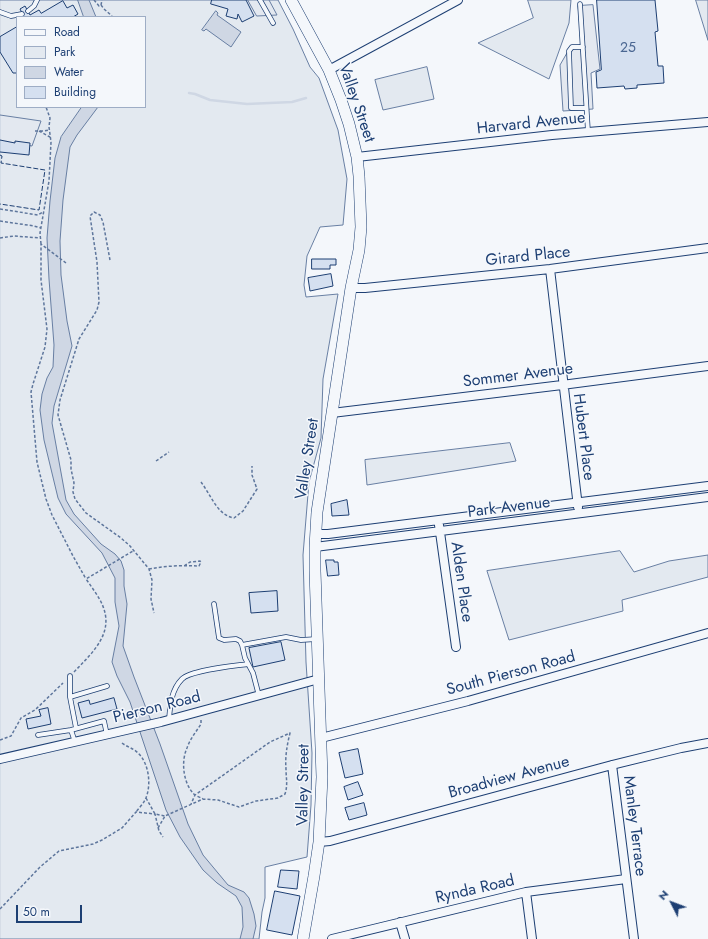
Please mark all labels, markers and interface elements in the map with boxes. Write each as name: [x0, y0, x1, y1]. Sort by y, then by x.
legend: [16, 16, 146, 108]
text: Road: [54, 23, 80, 41]
house number: 25: [620, 41, 636, 57]
text: Park: [54, 43, 75, 61]
street label: Valley Street: [334, 61, 378, 145]
text: Water: [54, 63, 84, 81]
text: Building: [54, 83, 96, 101]
street label: Harvard Avenue: [476, 109, 586, 139]
street label: Girard Place: [485, 243, 571, 271]
street label: Sommer Avenue: [462, 360, 574, 392]
street label: Hubert Place: [568, 392, 598, 482]
street label: Valley Street: [292, 417, 324, 501]
street label: Park Avenue: [467, 493, 551, 523]
street label: Alden Place: [446, 541, 476, 623]
street label: South Pierson Road: [445, 648, 577, 700]
street label: Pierson Road: [111, 688, 203, 728]
street label: Valley Street: [294, 744, 314, 826]
street label: Broadview Avenue: [446, 753, 572, 803]
street label: Manley Terrace: [618, 775, 650, 877]
street label: Rynda Road: [434, 872, 516, 908]
north arrow: [652, 883, 692, 923]
text: N: [654, 886, 672, 904]
scale bar: [18, 897, 84, 923]
text: 50 m: [23, 903, 50, 921]

